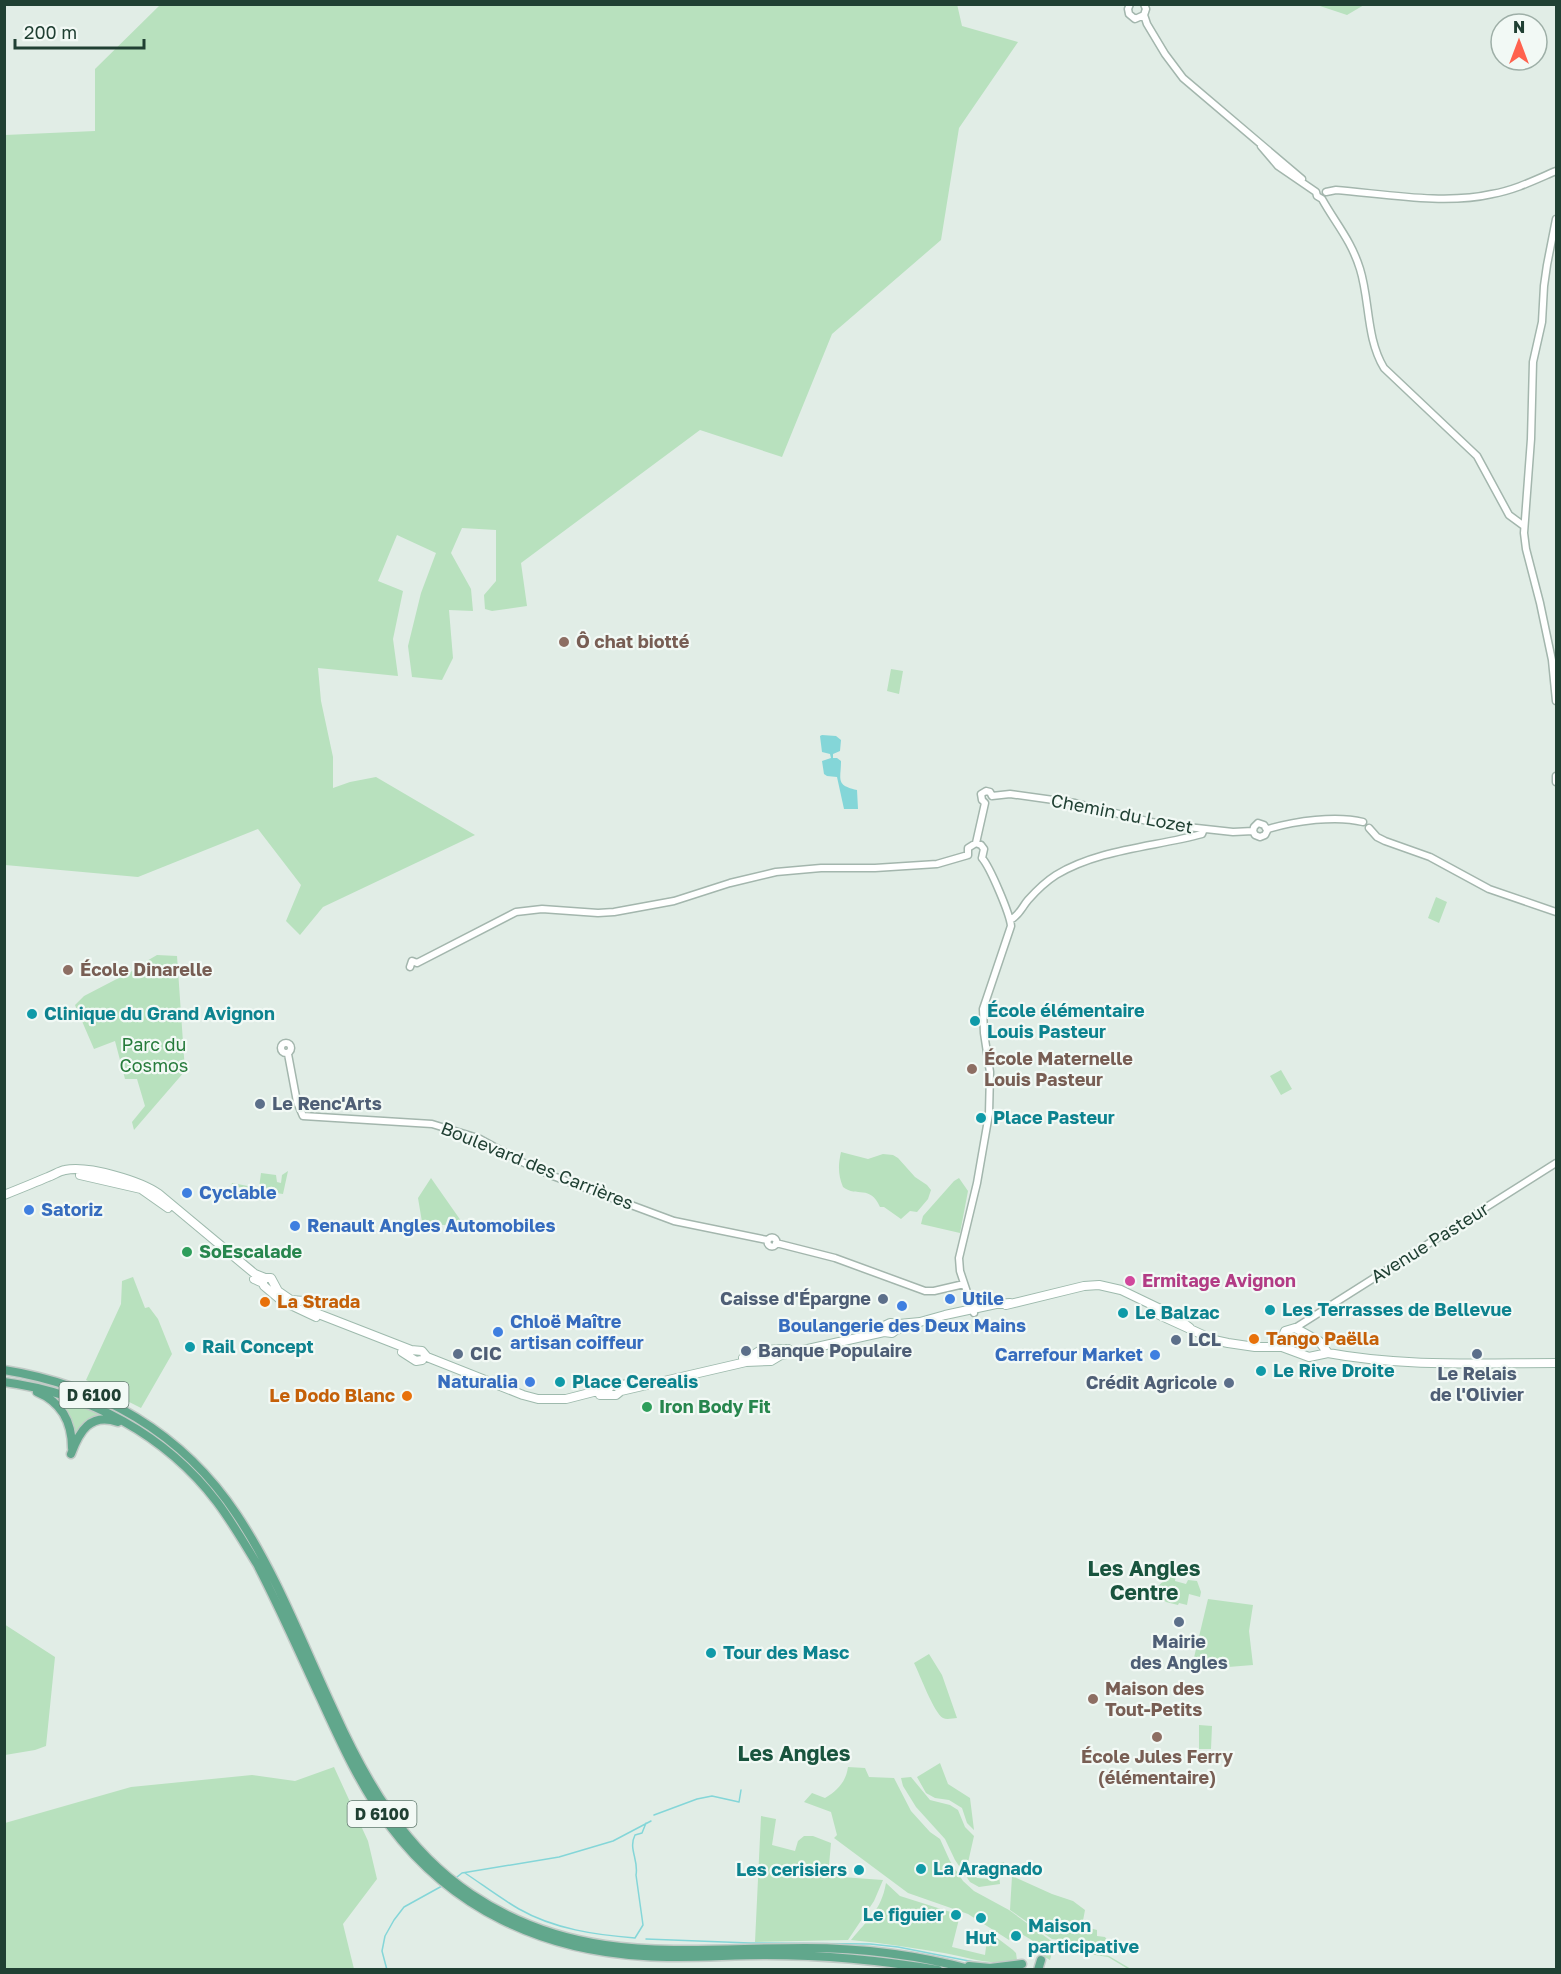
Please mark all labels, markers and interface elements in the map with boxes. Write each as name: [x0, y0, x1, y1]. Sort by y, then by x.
scale bar: [15, 12, 144, 50]
north arrow: [1489, 12, 1549, 72]
text: N: [1513, 17, 1525, 37]
text: 200 m: [24, 21, 77, 43]
place label: Ô chat biotté: [576, 630, 690, 652]
marker: Ô chat biotté: [557, 635, 571, 649]
street label: Chemin du Lozet: [1049, 788, 1195, 838]
place label: École Dinarelle: [80, 958, 213, 980]
marker: École Dinarelle: [61, 963, 75, 977]
place label: École élémentaire Louis Pasteur: [987, 999, 1145, 1042]
place label: Clinique du Grand Avignon: [44, 1002, 275, 1024]
marker: Clinique du Grand Avignon: [25, 1007, 39, 1021]
marker: École élémentaire Louis Pasteur: [968, 1014, 982, 1028]
park label: Parc du Cosmos: [120, 1033, 188, 1076]
place label: École Maternelle Louis Pasteur: [984, 1047, 1133, 1090]
marker: École Maternelle Louis Pasteur: [965, 1062, 979, 1076]
place label: Le Renc'Arts: [272, 1092, 382, 1114]
marker: Le Renc'Arts: [253, 1097, 267, 1111]
place label: Place Pasteur: [993, 1106, 1115, 1128]
marker: Place Pasteur: [974, 1111, 988, 1125]
street label: Boulevard des Carrières: [438, 1116, 637, 1214]
place label: Cyclable: [199, 1181, 277, 1203]
marker: Cyclable: [180, 1186, 194, 1200]
street label: Avenue Pasteur: [1366, 1197, 1493, 1287]
place label: Satoriz: [41, 1198, 103, 1220]
marker: Satoriz: [22, 1203, 36, 1217]
place label: Renault Angles Automobiles: [307, 1214, 556, 1236]
marker: Renault Angles Automobiles: [288, 1219, 302, 1233]
place label: SoEscalade: [199, 1240, 303, 1262]
marker: SoEscalade: [180, 1245, 194, 1259]
place label: Ermitage Avignon: [1142, 1269, 1296, 1291]
marker: Ermitage Avignon: [1123, 1274, 1137, 1288]
place label: Caisse d'Épargne: [720, 1287, 871, 1309]
place label: Utile: [962, 1287, 1004, 1309]
place label: La Strada: [277, 1290, 360, 1312]
marker: Caisse d'Épargne: [876, 1292, 890, 1306]
marker: Utile: [943, 1292, 957, 1306]
marker: La Strada: [258, 1295, 272, 1309]
place label: Les Terrasses de Bellevue: [1282, 1298, 1512, 1320]
marker: Boulangerie des Deux Mains: [895, 1299, 909, 1313]
place label: Le Balzac: [1135, 1301, 1220, 1323]
marker: Les Terrasses de Bellevue: [1263, 1303, 1277, 1317]
marker: Le Balzac: [1116, 1306, 1130, 1320]
place label: Chloë Maître artisan coiffeur: [510, 1310, 644, 1353]
place label: Boulangerie des Deux Mains: [778, 1314, 1026, 1336]
marker: Chloë Maître artisan coiffeur: [491, 1325, 505, 1339]
place label: Tango Paëlla: [1266, 1327, 1379, 1349]
place label: LCL: [1188, 1328, 1221, 1350]
marker: Tango Paëlla: [1247, 1332, 1261, 1346]
marker: LCL: [1169, 1333, 1183, 1347]
place label: Rail Concept: [202, 1335, 314, 1357]
place label: Banque Populaire: [758, 1339, 913, 1361]
marker: Rail Concept: [183, 1340, 197, 1354]
place label: CIC: [470, 1342, 502, 1364]
place label: Carrefour Market: [995, 1343, 1143, 1365]
marker: Banque Populaire: [739, 1344, 753, 1358]
marker: CIC: [451, 1347, 465, 1361]
marker: Le Relais de l'Olivier: [1470, 1347, 1484, 1361]
marker: Carrefour Market: [1148, 1348, 1162, 1362]
place label: Le Rive Droite: [1273, 1359, 1395, 1381]
place label: Le Relais de l'Olivier: [1430, 1362, 1524, 1405]
marker: Le Rive Droite: [1254, 1364, 1268, 1378]
place label: Naturalia: [437, 1370, 518, 1392]
place label: Place Cerealis: [572, 1370, 698, 1392]
place label: Crédit Agricole: [1086, 1371, 1217, 1393]
marker: Naturalia: [523, 1375, 537, 1389]
marker: Place Cerealis: [553, 1375, 567, 1389]
marker: Crédit Agricole: [1222, 1376, 1236, 1390]
road number: D 6100: [60, 1382, 128, 1408]
place label: Le Dodo Blanc: [269, 1384, 395, 1406]
marker: Le Dodo Blanc: [400, 1389, 414, 1403]
place label: Iron Body Fit: [659, 1395, 771, 1417]
marker: Iron Body Fit: [640, 1400, 654, 1414]
district label: Les Angles Centre: [1088, 1555, 1201, 1605]
marker: Mairie des Angles: [1172, 1615, 1186, 1629]
place label: Mairie des Angles: [1130, 1630, 1228, 1673]
place label: Tour des Masc: [723, 1641, 849, 1663]
marker: Tour des Masc: [704, 1646, 718, 1660]
place label: Maison des Tout-Petits: [1105, 1677, 1204, 1720]
marker: Maison des Tout-Petits: [1086, 1692, 1100, 1706]
marker: École Jules Ferry (élémentaire): [1150, 1730, 1164, 1744]
district label: Les Angles: [738, 1740, 851, 1766]
place label: École Jules Ferry (élémentaire): [1081, 1745, 1233, 1788]
road number: D 6100: [348, 1801, 416, 1827]
place label: La Aragnado: [933, 1857, 1043, 1879]
place label: Les cerisiers: [736, 1858, 847, 1880]
marker: La Aragnado: [914, 1862, 928, 1876]
marker: Les cerisiers: [852, 1863, 866, 1877]
place label: Le figuier: [863, 1903, 944, 1925]
marker: Le figuier: [949, 1908, 963, 1922]
marker: Hut: [974, 1911, 988, 1925]
place label: Maison participative: [1028, 1914, 1139, 1957]
place label: Hut: [965, 1926, 997, 1948]
marker: Maison participative: [1009, 1929, 1023, 1943]

